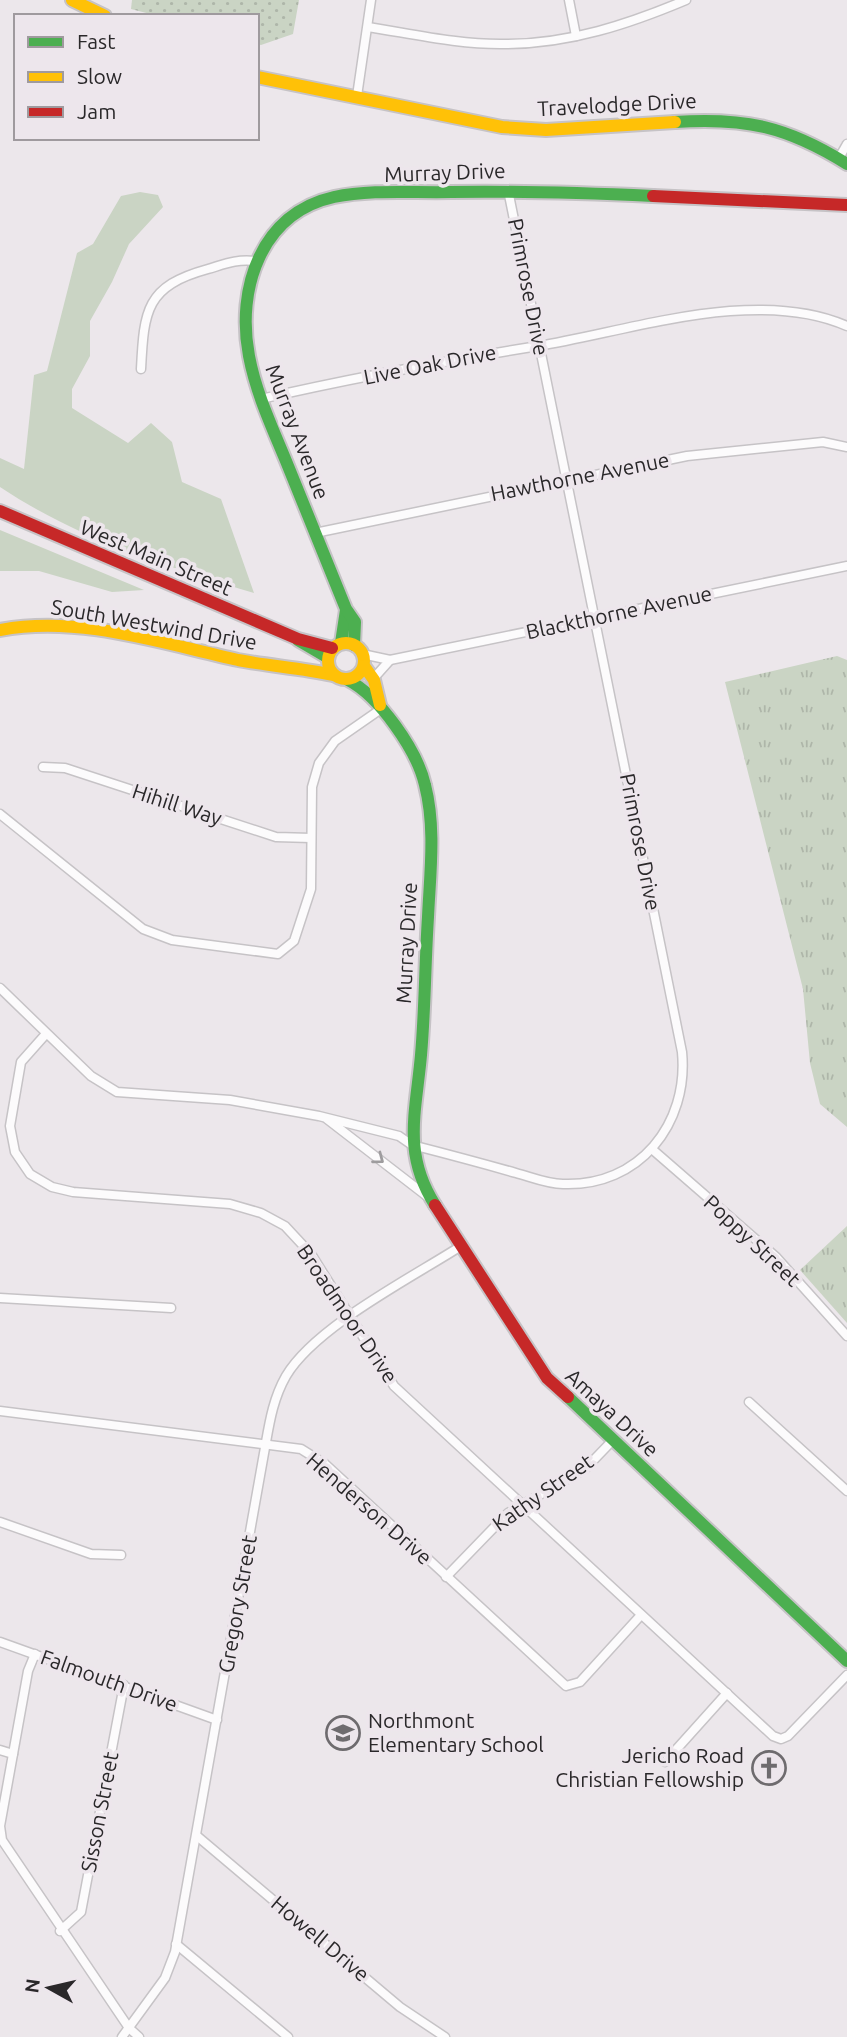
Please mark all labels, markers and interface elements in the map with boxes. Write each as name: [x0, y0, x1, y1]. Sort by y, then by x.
legend: [14, 14, 259, 140]
text: Fast: [77, 29, 115, 53]
text: Slow: [77, 64, 122, 88]
street label: Travelodge Drive: [537, 88, 697, 120]
text: Jam: [77, 99, 116, 123]
street label: Murray Drive: [384, 158, 506, 186]
street label: Primrose Drive: [504, 216, 554, 357]
street label: Live Oak Drive: [361, 339, 498, 389]
street label: Murray Avenue: [261, 361, 335, 503]
street label: Hawthorne Avenue: [489, 447, 671, 505]
street label: West Main Street: [77, 514, 236, 600]
street label: Blackthorne Avenue: [524, 581, 714, 643]
street label: South Westwind Drive: [49, 594, 259, 654]
street label: Primrose Drive: [616, 771, 666, 912]
street label: Hihill Way: [130, 778, 225, 830]
street label: Murray Drive: [391, 882, 421, 1004]
one-way arrow: [371, 1150, 383, 1163]
street label: Poppy Street: [700, 1190, 806, 1291]
street label: Broadmoor Drive: [293, 1240, 403, 1387]
street label: Amaya Drive: [561, 1363, 664, 1461]
street label: Henderson Drive: [302, 1447, 437, 1569]
street label: Kathy Street: [488, 1449, 597, 1536]
street label: Gregory Street: [213, 1533, 261, 1675]
street label: Falmouth Drive: [38, 1644, 181, 1716]
place label: Northmont Elementary School: [368, 1708, 544, 1756]
school or university icon: Northmont Elementary School: [324, 1714, 362, 1752]
place label: Jericho Road Christian Fellowship: [555, 1743, 744, 1791]
church icon: Jericho Road Christian Fellowship: [750, 1749, 788, 1787]
street label: Sisson Street: [76, 1750, 122, 1874]
street label: Howell Drive: [267, 1890, 374, 1986]
north arrow: [14, 1953, 84, 2023]
text: N: [20, 1977, 44, 1994]

